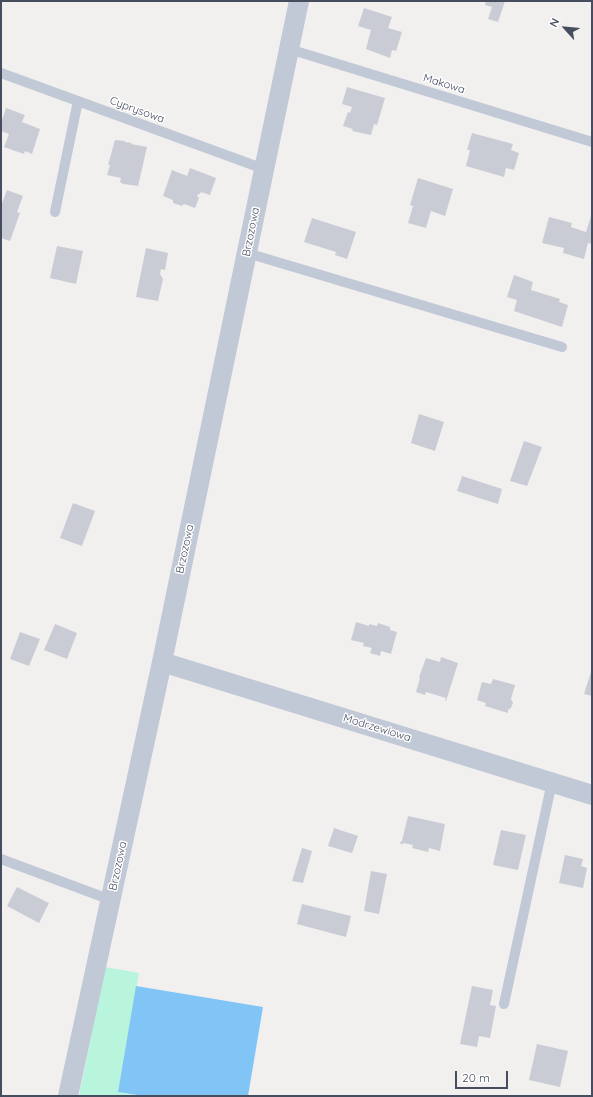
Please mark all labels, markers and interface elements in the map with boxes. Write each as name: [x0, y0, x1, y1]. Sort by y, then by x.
north arrow: [545, 8, 585, 48]
text: N: [546, 16, 562, 29]
street label: Makowa: [421, 71, 467, 97]
street label: Cyprysowa: [108, 94, 166, 126]
street label: Brzozowa: [240, 206, 262, 258]
street label: Brzozowa: [173, 523, 197, 575]
street label: Modrzewiowa: [341, 711, 413, 745]
street label: Brzozowa: [106, 840, 130, 892]
scale bar: [457, 1063, 510, 1089]
text: 20 m: [462, 1070, 490, 1085]

